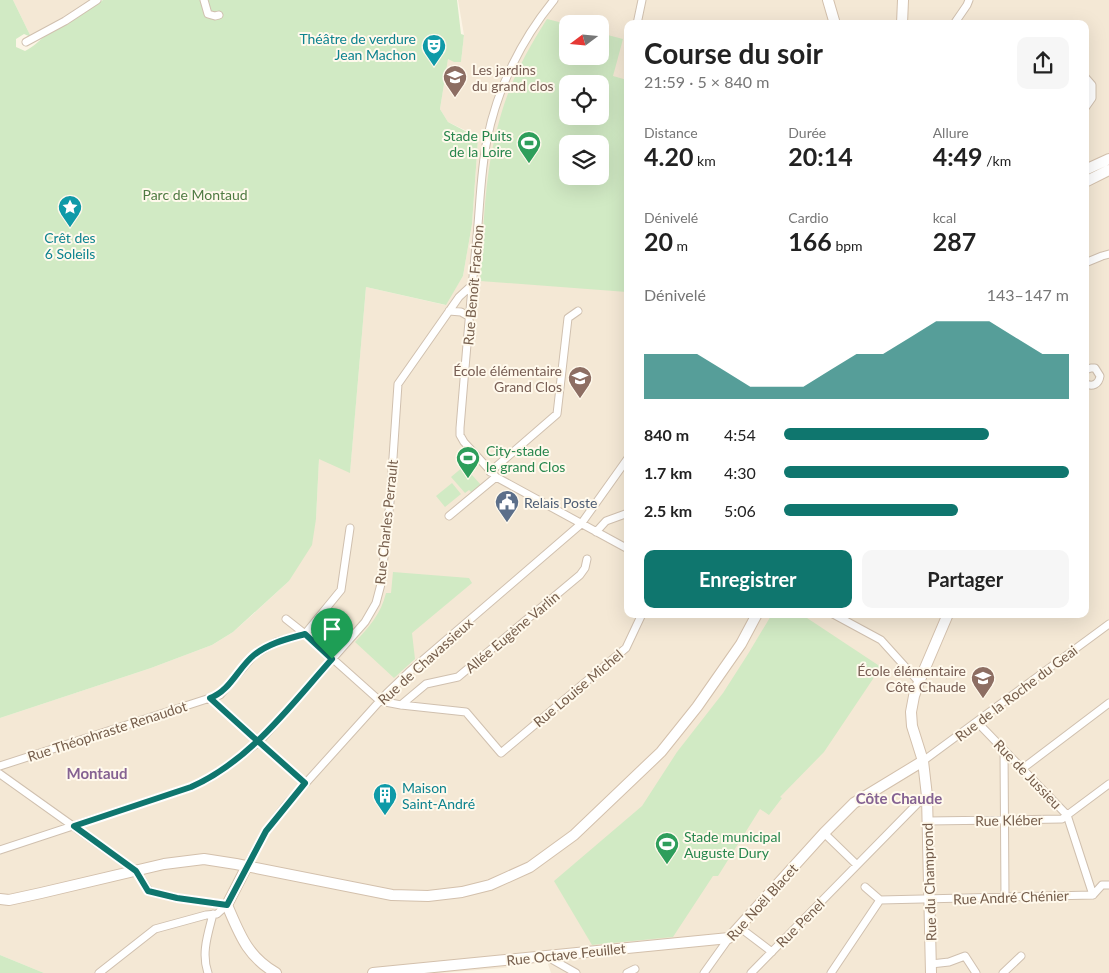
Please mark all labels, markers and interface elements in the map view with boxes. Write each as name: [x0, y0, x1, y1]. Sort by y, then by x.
north arrow: [559, 15, 609, 65]
map controls: [559, 15, 609, 185]
place label: Théâtre de verdure Jean Machon: [299, 30, 416, 63]
theatre icon: Théâtre de verdure Jean Machon: [421, 33, 447, 67]
text: Course du soir: [644, 36, 823, 70]
button: share: [1017, 37, 1069, 89]
place label: Les jardins du grand clos: [472, 61, 554, 94]
school or university icon: Les jardins du grand clos: [442, 64, 468, 98]
text: 21:59 · 5 × 840 m: [644, 72, 769, 91]
button: locate: [559, 75, 609, 125]
text: Distance: [644, 124, 698, 141]
text: Durée: [788, 124, 826, 141]
text: Allure: [933, 124, 969, 141]
place label: Stade Puits de la Loire: [443, 127, 512, 160]
sports icon: Stade Puits de la Loire: [516, 130, 542, 164]
button: layers: [559, 135, 609, 185]
text: 4.20: [644, 141, 693, 171]
text: 20:14: [788, 141, 853, 171]
text: 4:49: [933, 141, 983, 171]
text: km: [693, 152, 716, 169]
text: /km: [983, 152, 1011, 169]
park label: Parc de Montaud: [142, 186, 248, 203]
place icon: Crêt des 6 Soleils: [57, 194, 83, 228]
text: Dénivelé: [644, 209, 698, 226]
text: Cardio: [788, 209, 829, 226]
text: kcal: [933, 209, 956, 226]
street label: Rue Benoît Frachon: [459, 224, 487, 346]
text: 20: [644, 226, 673, 256]
text: 166: [788, 226, 832, 256]
text: 287: [933, 226, 976, 256]
place label: Crêt des 6 Soleils: [44, 229, 96, 262]
text: m: [673, 237, 688, 254]
text: bpm: [832, 237, 863, 254]
text: Dénivelé: [644, 285, 706, 304]
text: 143–147 m: [987, 285, 1069, 304]
place label: École élémentaire Grand Clos: [453, 362, 562, 395]
school or university icon: École élémentaire Grand Clos: [567, 365, 593, 399]
text: 840 m: [644, 425, 689, 444]
text: 4:54: [724, 425, 756, 444]
place label: City-stade le grand Clos: [486, 442, 565, 475]
sports icon: City-stade le grand Clos: [455, 445, 481, 479]
street label: Rue Charles Perrault: [371, 459, 401, 585]
text: 1.7 km: [644, 463, 692, 482]
text: 4:30: [724, 463, 756, 482]
public building icon: Relais Poste: [494, 489, 520, 523]
place label: Relais Poste: [524, 494, 597, 511]
text: 2.5 km: [644, 501, 692, 520]
text: 5:06: [724, 501, 756, 520]
button: Enregistrer: [644, 550, 852, 608]
button: Partager: [862, 550, 1069, 608]
street label: Allée Eugène Varlin: [461, 588, 563, 676]
pin: [311, 608, 353, 659]
street label: Rue de Chavassieux: [374, 614, 476, 708]
icon: arrive: [318, 615, 346, 643]
street label: Rue de la Roche du Geai: [951, 641, 1081, 745]
street label: Rue Louise Michel: [530, 646, 626, 730]
place label: École élémentaire Côte Chaude: [857, 662, 966, 695]
school or university icon: École élémentaire Côte Chaude: [970, 665, 996, 699]
street label: Rue Théophraste Renaudot: [25, 697, 189, 765]
street label: Rue de Jussieu: [991, 736, 1065, 812]
district label: Montaud: [66, 764, 128, 782]
place label: Maison Saint-André: [402, 779, 475, 812]
building icon: Maison Saint-André: [372, 782, 398, 816]
district label: Côte Chaude: [856, 789, 942, 807]
street label: Rue Kléber: [975, 811, 1043, 829]
street label: Rue du Champrond: [918, 823, 940, 941]
place label: Stade municipal Auguste Dury: [684, 828, 781, 861]
sports icon: Stade municipal Auguste Dury: [654, 831, 680, 865]
street label: Rue Noël Blacet: [723, 860, 801, 944]
street label: Rue André Chénier: [953, 886, 1069, 908]
street label: Rue Penel: [772, 895, 828, 951]
street label: Rue Octave Feuillet: [506, 939, 626, 969]

